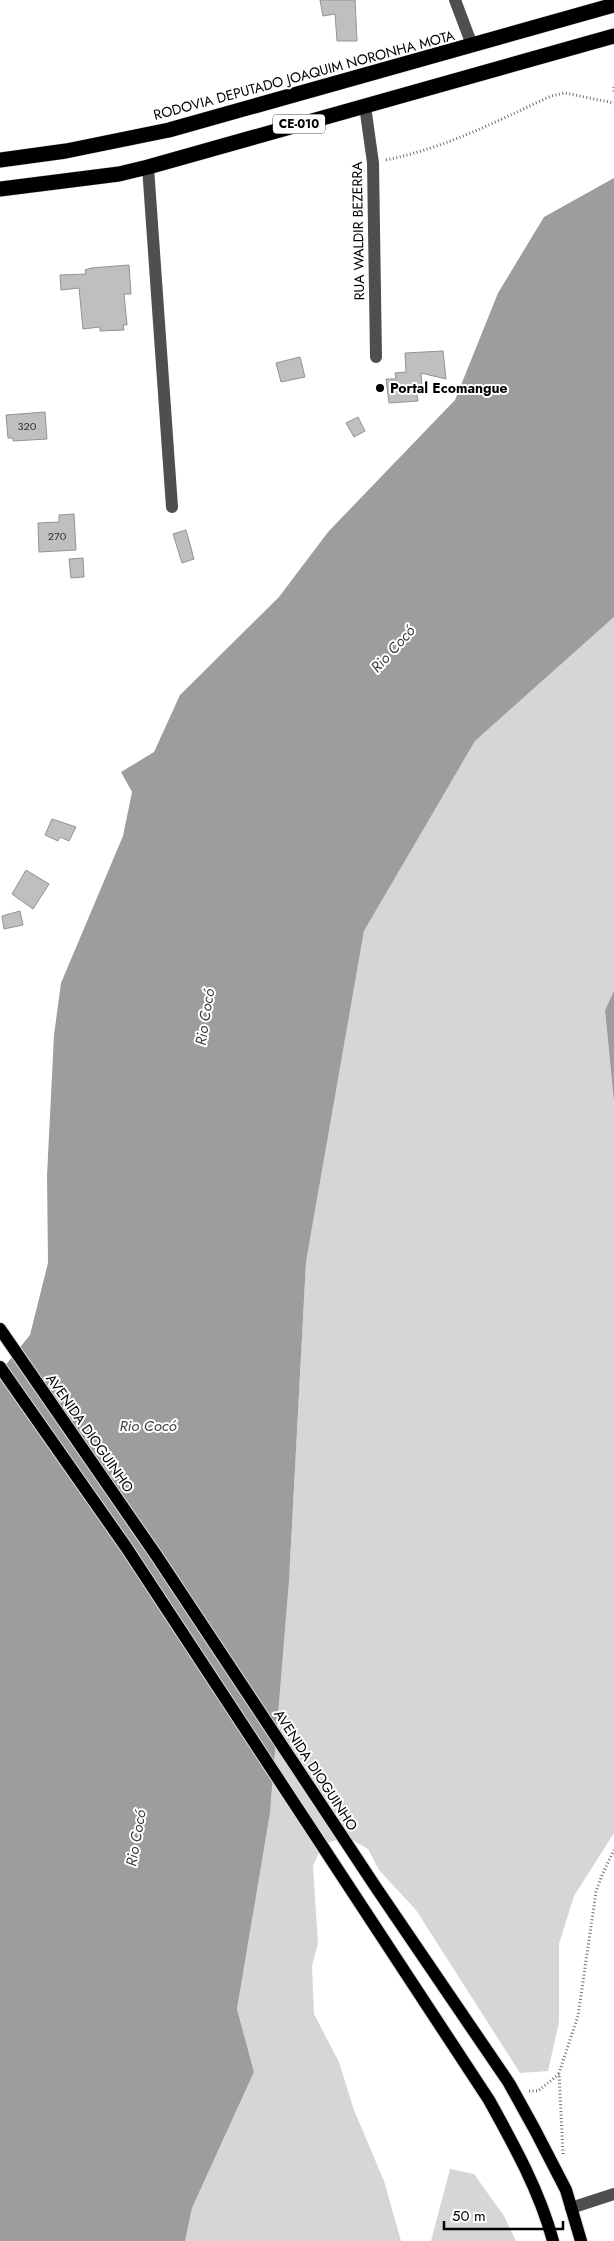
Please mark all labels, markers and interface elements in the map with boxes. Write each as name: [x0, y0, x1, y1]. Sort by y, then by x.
street label: RODOVIA DEPUTADO JOAQUIM NORONHA MOTA: [151, 25, 458, 125]
road number: CE-010: [273, 115, 325, 134]
street label: RUA WALDIR BEZERRA: [347, 161, 369, 301]
place label: Portal Ecomangue: [390, 378, 508, 398]
marker: Portal Ecomangue: [374, 382, 386, 394]
house number: 320: [18, 418, 37, 434]
house number: 270: [48, 528, 67, 544]
water label: Rio Cocó: [366, 620, 420, 678]
water label: Rio Cocó: [190, 987, 220, 1047]
street label: AVENIDA DIOGUINHO: [41, 1370, 139, 1496]
water label: Rio Cocó: [119, 1415, 177, 1437]
street label: AVENIDA DIOGUINHO: [269, 1706, 363, 1834]
water label: Rio Cocó: [120, 1808, 152, 1868]
scale bar: [444, 2198, 563, 2230]
text: 50 m: [452, 2205, 486, 2227]

